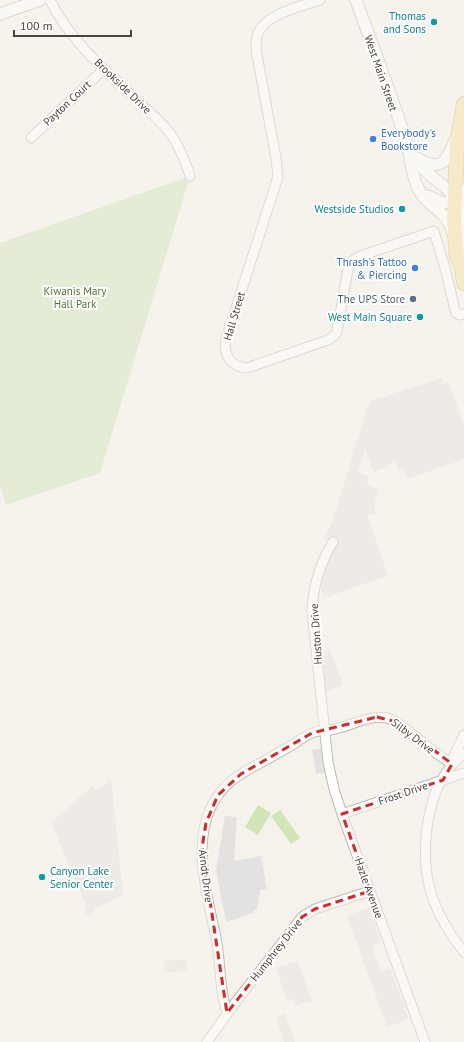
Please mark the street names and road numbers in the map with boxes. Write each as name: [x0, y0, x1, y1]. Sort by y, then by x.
street label: West Main Street: [361, 33, 401, 113]
street label: Brookside Drive: [92, 55, 155, 117]
street label: Payton Court: [40, 77, 94, 129]
street label: Hall Street: [220, 290, 248, 342]
street label: Huston Drive: [307, 603, 325, 665]
street label: Silby Drive: [389, 715, 438, 757]
street label: Frost Drive: [376, 778, 430, 808]
street label: Arndt Drive: [196, 849, 216, 904]
street label: Hazle Avenue: [352, 856, 387, 921]
street label: Humphrey Drive: [247, 916, 305, 984]

